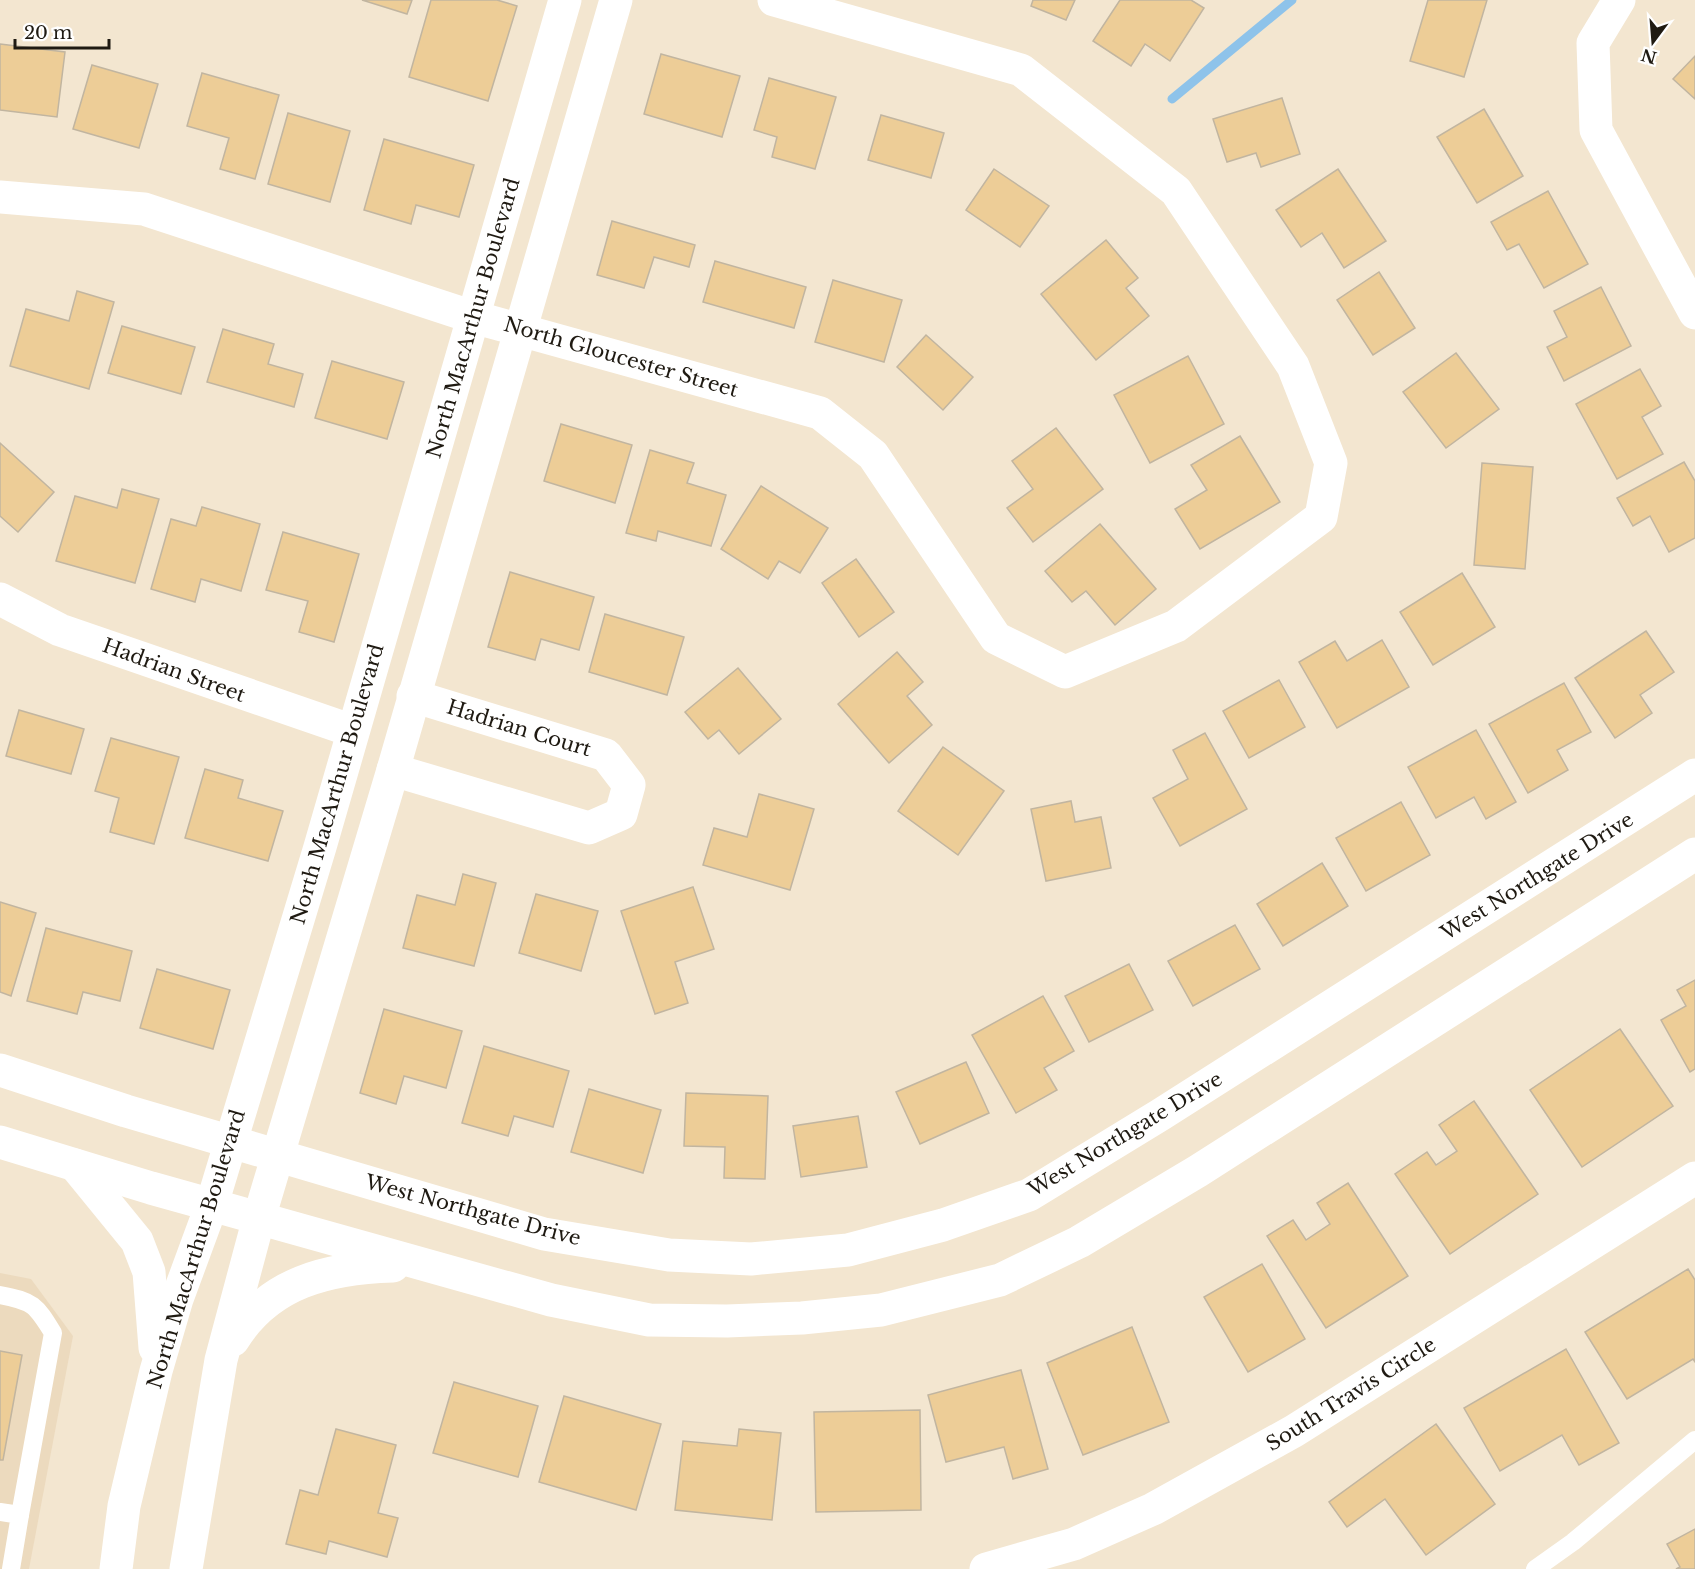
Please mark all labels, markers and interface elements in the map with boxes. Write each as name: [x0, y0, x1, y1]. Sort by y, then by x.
scale bar: [15, 12, 110, 50]
north arrow: [1623, 12, 1683, 72]
text: 20 m: [24, 22, 72, 44]
text: N: [1639, 45, 1659, 68]
street label: North MacArthur Boulevard: [421, 175, 525, 461]
street label: North Gloucester Street: [501, 312, 741, 402]
street label: Hadrian Street: [99, 633, 249, 707]
street label: North MacArthur Boulevard: [285, 641, 389, 927]
street label: Hadrian Court: [444, 695, 594, 761]
street label: West Northgate Drive: [1436, 807, 1638, 946]
street label: West Northgate Drive: [1023, 1067, 1226, 1202]
street label: North MacArthur Boulevard: [142, 1107, 250, 1391]
street label: West Northgate Drive: [362, 1169, 583, 1250]
street label: South Travis Circle: [1262, 1332, 1440, 1456]

